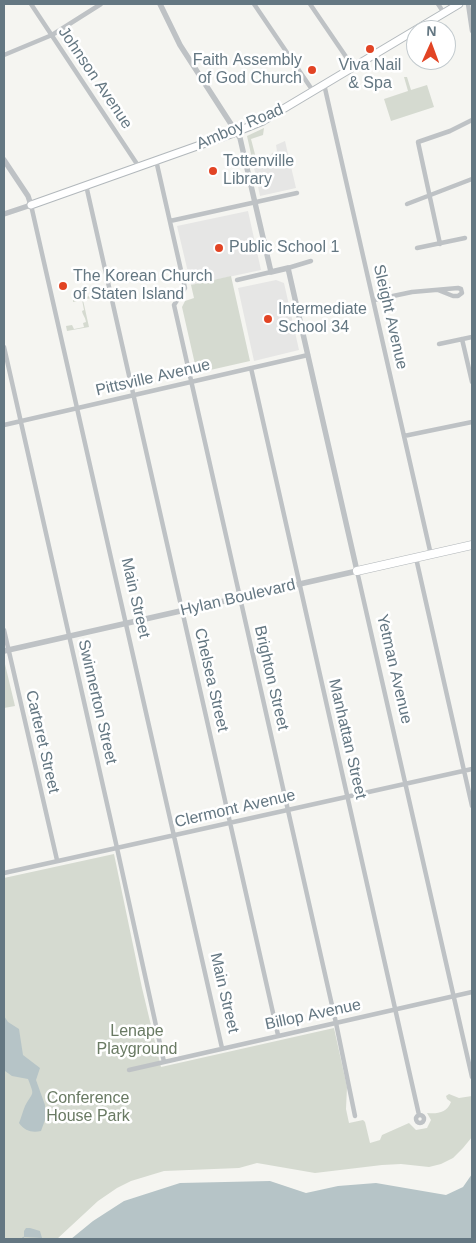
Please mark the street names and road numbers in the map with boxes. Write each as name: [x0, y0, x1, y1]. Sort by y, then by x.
street label: Johnson Avenue: [54, 23, 136, 133]
street label: Amboy Road: [194, 100, 286, 154]
street label: Sleight Avenue: [369, 263, 411, 371]
street label: Pittsville Avenue: [94, 355, 212, 401]
street label: Main Street: [116, 556, 154, 640]
street label: Hylan Boulevard: [179, 575, 297, 621]
street label: Yetman Avenue: [372, 612, 416, 726]
street label: Brighton Street: [250, 624, 292, 732]
street label: Chelsea Street: [190, 626, 232, 734]
street label: Swinnerton Street: [73, 638, 121, 766]
street label: Manhattan Street: [324, 677, 370, 801]
street label: Carteret Street: [21, 689, 63, 795]
street label: Clermont Avenue: [173, 786, 297, 832]
street label: Main Street: [205, 951, 243, 1035]
street label: Billop Avenue: [263, 995, 363, 1035]

